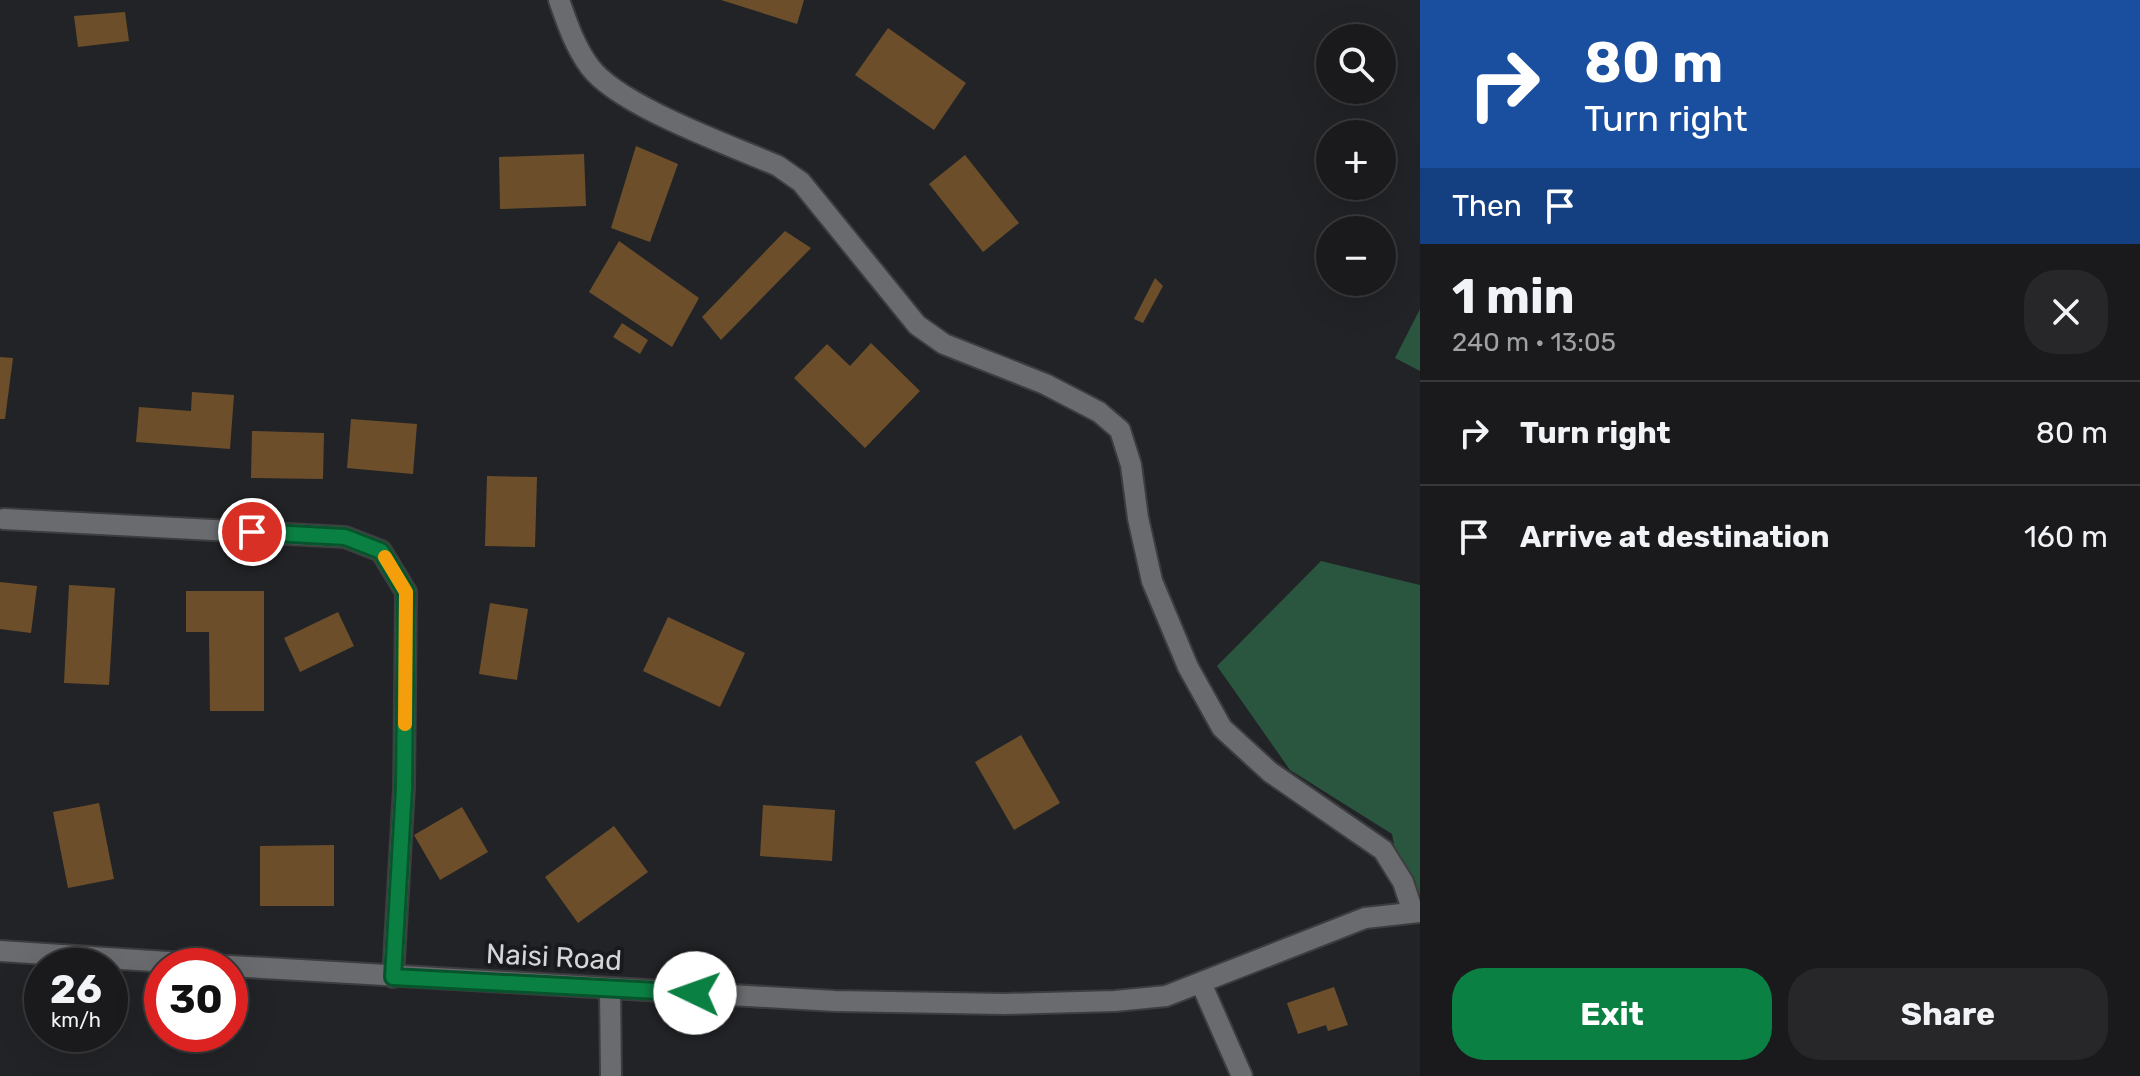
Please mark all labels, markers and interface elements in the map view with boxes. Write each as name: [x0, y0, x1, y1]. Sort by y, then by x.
map controls: [1316, 24, 1396, 296]
button: search: [1316, 24, 1396, 104]
text: 80 m: [1584, 30, 1723, 96]
icon: right: [1452, 32, 1556, 136]
text: Turn right: [1584, 97, 1748, 140]
button: +: [1316, 120, 1396, 200]
icon: arrive: [1538, 184, 1582, 228]
text: Then: [1452, 188, 1522, 224]
button: −: [1316, 216, 1396, 296]
text: 1 min: [1452, 268, 1575, 325]
button: close: [2024, 270, 2108, 354]
text: 240 m · 13:05: [1452, 327, 1616, 358]
icon: right: [1452, 411, 1496, 455]
text: Turn right: [1520, 415, 1671, 451]
text: 80 m: [2036, 415, 2108, 451]
pin: [218, 498, 286, 566]
icon: arrive: [230, 510, 274, 554]
icon: arrive: [1452, 515, 1496, 559]
text: Arrive at destination: [1520, 519, 1830, 555]
text: 160 m: [2024, 519, 2108, 555]
street label: Naisi Road: [485, 937, 623, 977]
speed limit sign: 30: [144, 948, 248, 1052]
position arrow: [653, 951, 737, 1035]
text: 26: [50, 966, 102, 1013]
button: Exit: [1452, 968, 1772, 1060]
button: Share: [1788, 968, 2108, 1060]
text: km/h: [51, 1008, 101, 1032]

